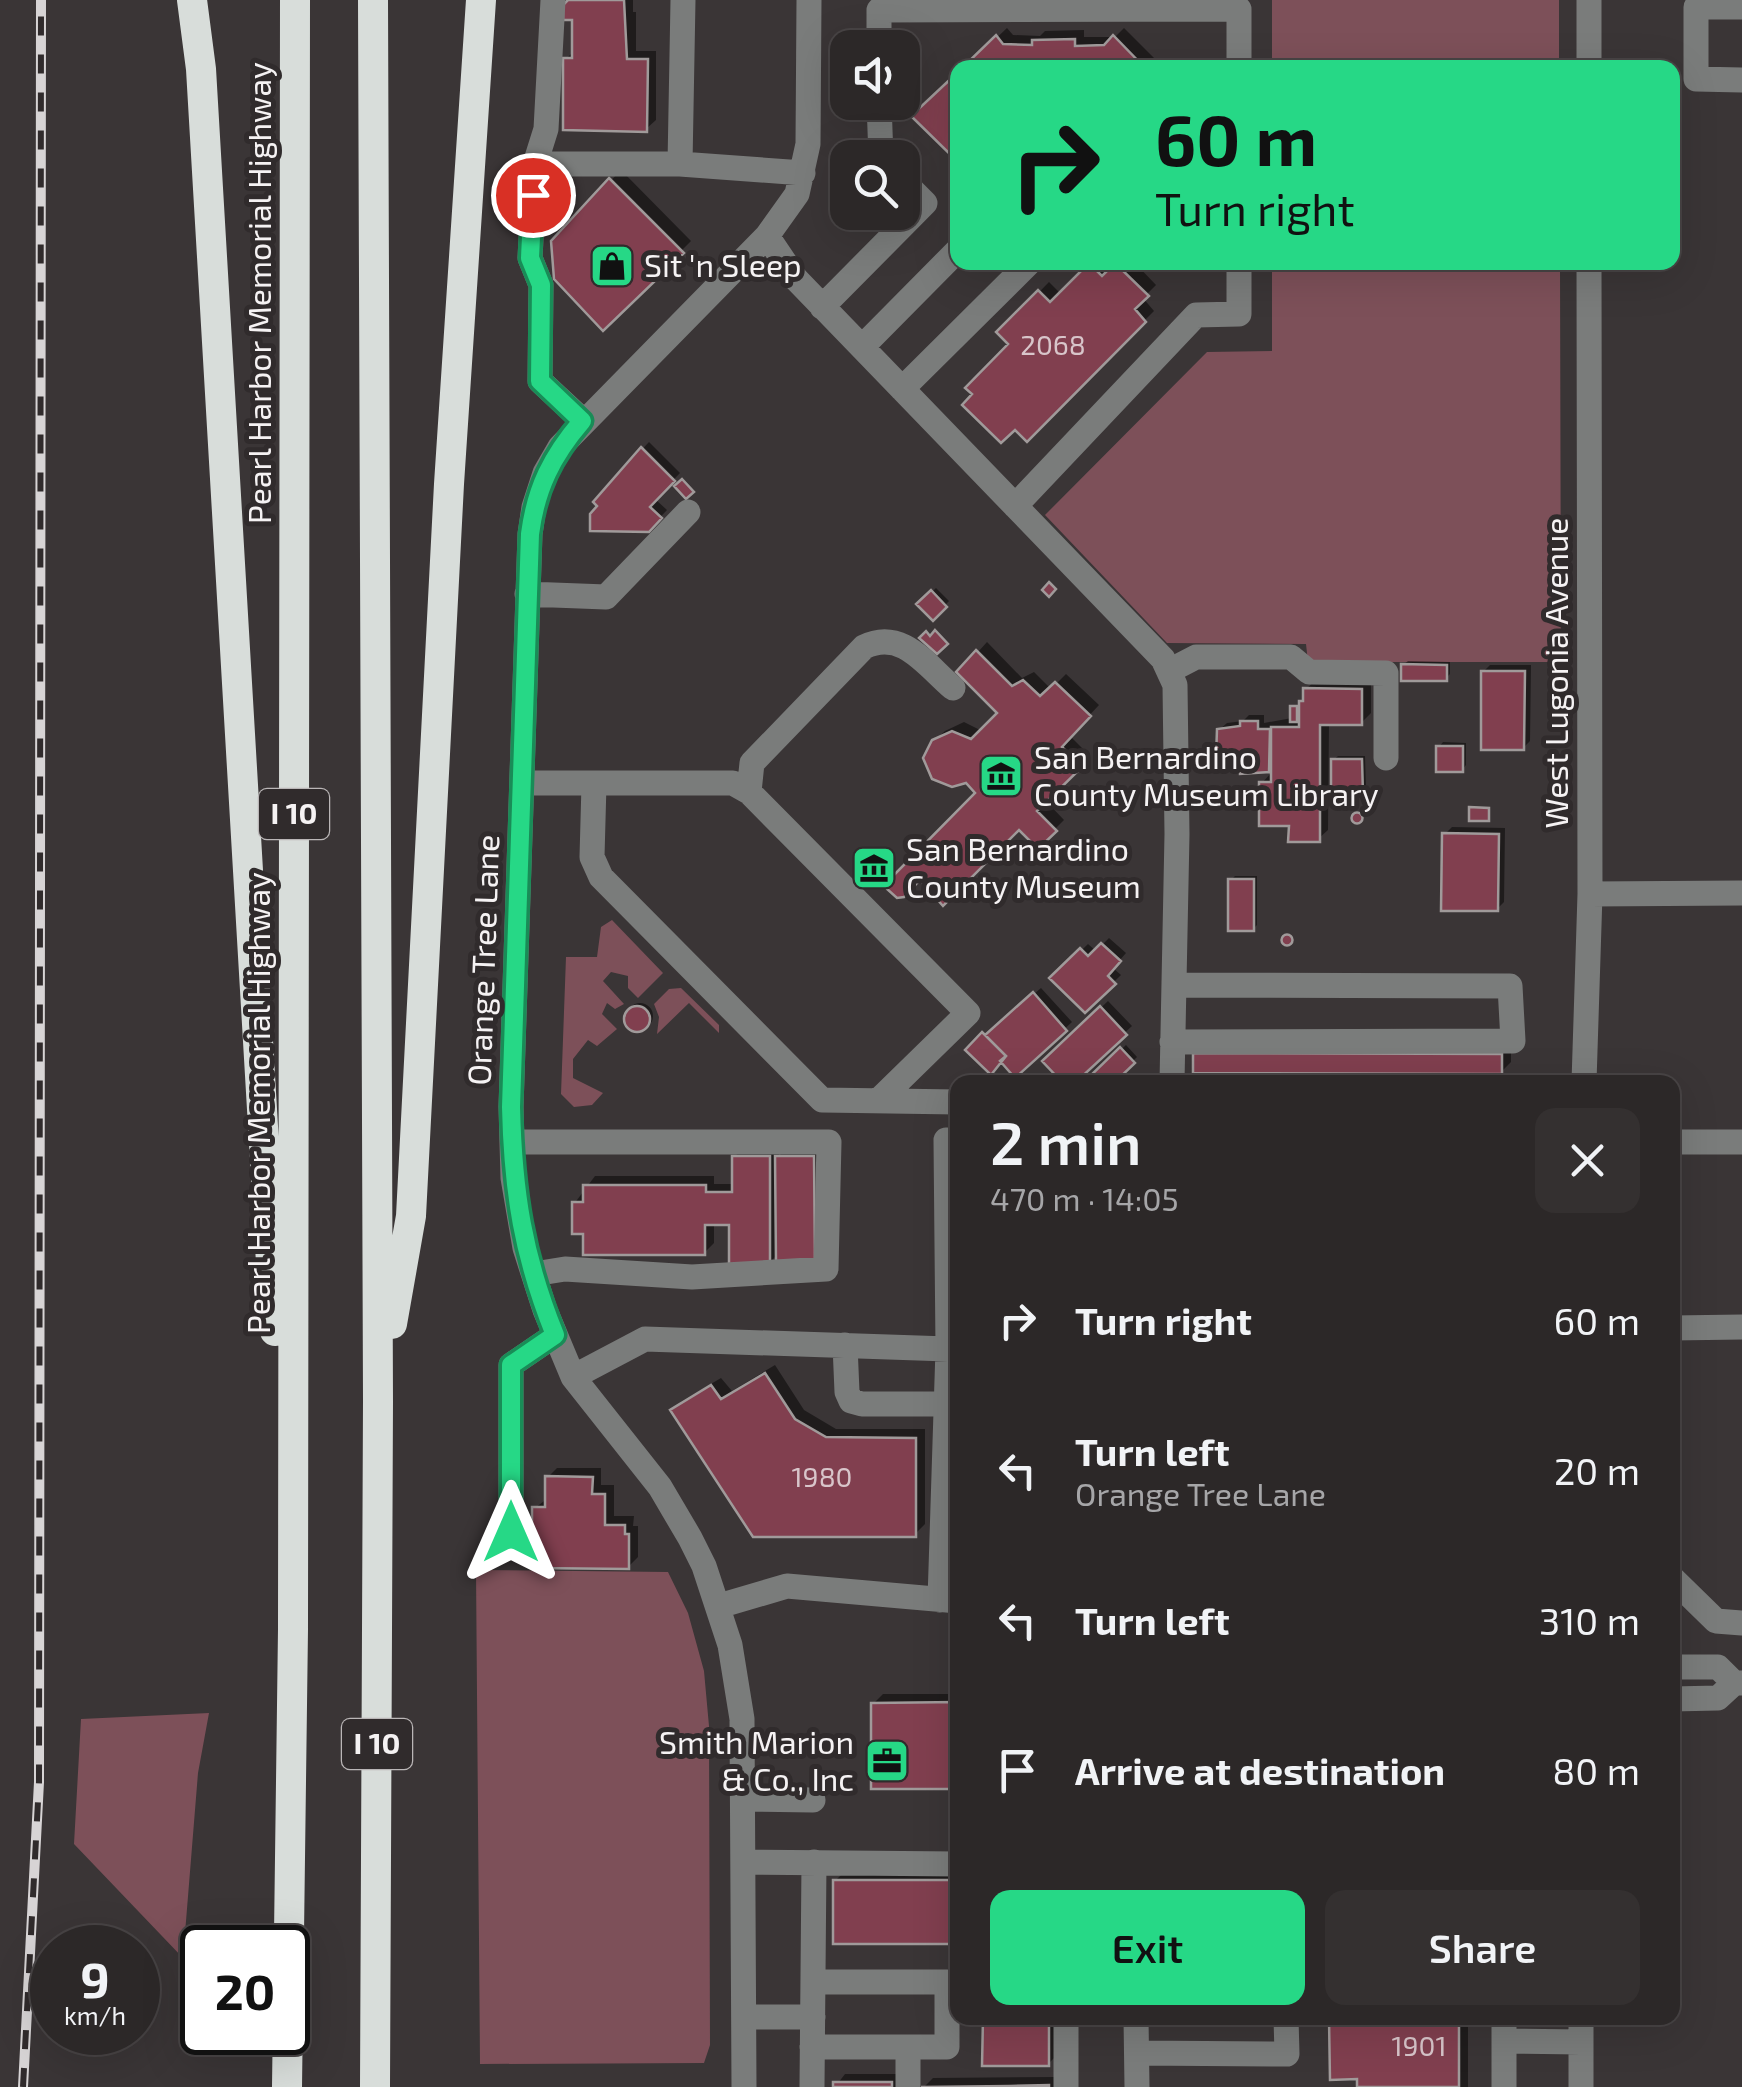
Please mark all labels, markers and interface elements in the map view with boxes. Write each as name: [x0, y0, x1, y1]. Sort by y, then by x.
map controls: [830, 30, 920, 230]
button: sound: [830, 30, 920, 120]
street label: Pearl Harbor Memorial Highway: [239, 62, 277, 524]
text: 60 m: [1155, 96, 1317, 180]
icon: right: [990, 100, 1120, 230]
button: search: [830, 140, 920, 230]
pin: [491, 153, 576, 238]
icon: arrive: [506, 168, 561, 223]
text: Turn right: [1155, 181, 1355, 235]
shop icon: Sit 'n Sleep: [589, 243, 635, 289]
place label: Sit 'n Sleep: [644, 245, 802, 283]
house number: 2068: [1020, 327, 1086, 361]
street label: West Lugonia Avenue: [1536, 518, 1574, 828]
place label: San Bernardino County Museum Library: [1034, 737, 1379, 812]
museum icon: San Bernardino County Museum Library: [978, 753, 1024, 799]
road number: I 10: [259, 789, 329, 839]
place label: San Bernardino County Museum: [906, 829, 1141, 904]
street label: Orange Tree Lane: [459, 834, 505, 1086]
museum icon: San Bernardino County Museum: [851, 845, 897, 891]
street label: Pearl Harbor Memorial Highway: [238, 872, 276, 1334]
text: 2 min: [990, 1105, 1142, 1177]
button: close: [1535, 1108, 1640, 1213]
text: 470 m · 14:05: [990, 1179, 1179, 1217]
icon: right: [990, 1293, 1045, 1348]
text: Turn right: [1075, 1297, 1252, 1343]
text: 60 m: [1554, 1297, 1640, 1343]
text: Turn left: [1075, 1428, 1230, 1474]
icon: left: [990, 1443, 1045, 1498]
text: 20 m: [1554, 1447, 1640, 1493]
house number: 1980: [791, 1459, 853, 1493]
text: Orange Tree Lane: [1075, 1474, 1326, 1512]
position arrow: [459, 1480, 563, 1584]
icon: left: [990, 1593, 1045, 1648]
text: Turn left: [1075, 1597, 1230, 1643]
text: 310 m: [1539, 1597, 1640, 1643]
road number: I 10: [342, 1719, 412, 1769]
place label: Smith Marion & Co., Inc: [659, 1722, 854, 1797]
office icon: Smith Marion & Co., Inc: [864, 1738, 910, 1784]
icon: arrive: [990, 1743, 1045, 1798]
text: Arrive at destination: [1075, 1747, 1445, 1793]
text: 80 m: [1552, 1747, 1640, 1793]
button: Exit: [990, 1890, 1305, 2005]
button: Share: [1325, 1890, 1640, 2005]
speed limit sign: 20: [180, 1925, 310, 2055]
text: 9: [80, 1948, 110, 2008]
text: km/h: [64, 2000, 126, 2030]
house number: 1901: [1391, 2028, 1447, 2062]

